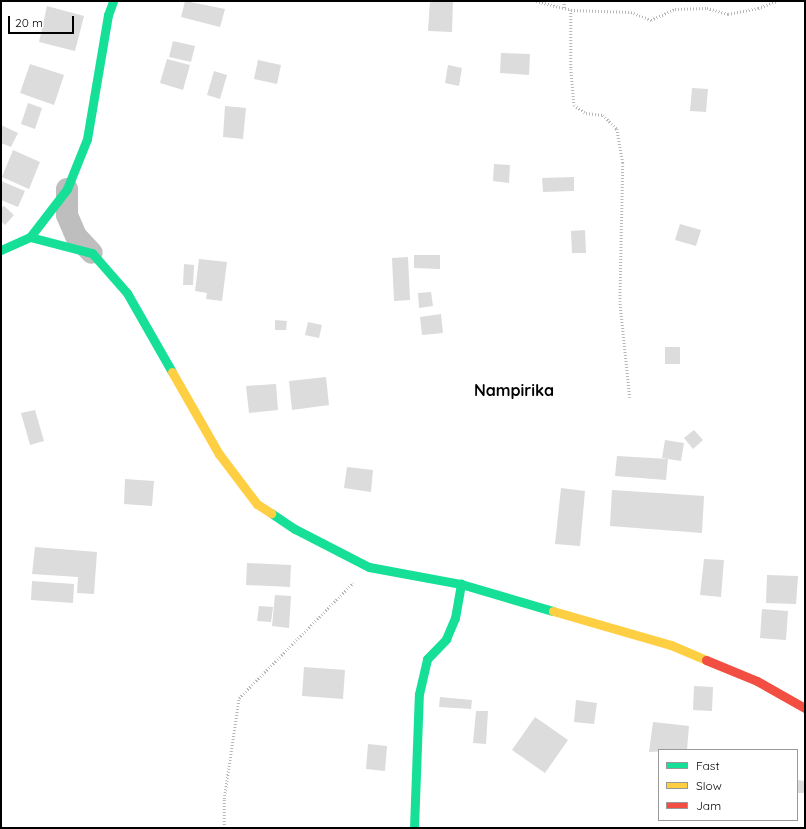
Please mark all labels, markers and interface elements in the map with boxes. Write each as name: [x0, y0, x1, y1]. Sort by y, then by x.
scale bar: [10, 8, 76, 34]
text: 20 m: [15, 15, 43, 30]
district label: Nampirika: [474, 380, 554, 400]
legend: [658, 749, 798, 821]
text: Fast: [696, 758, 720, 773]
text: Slow: [696, 778, 722, 793]
text: Jam: [696, 798, 721, 813]

